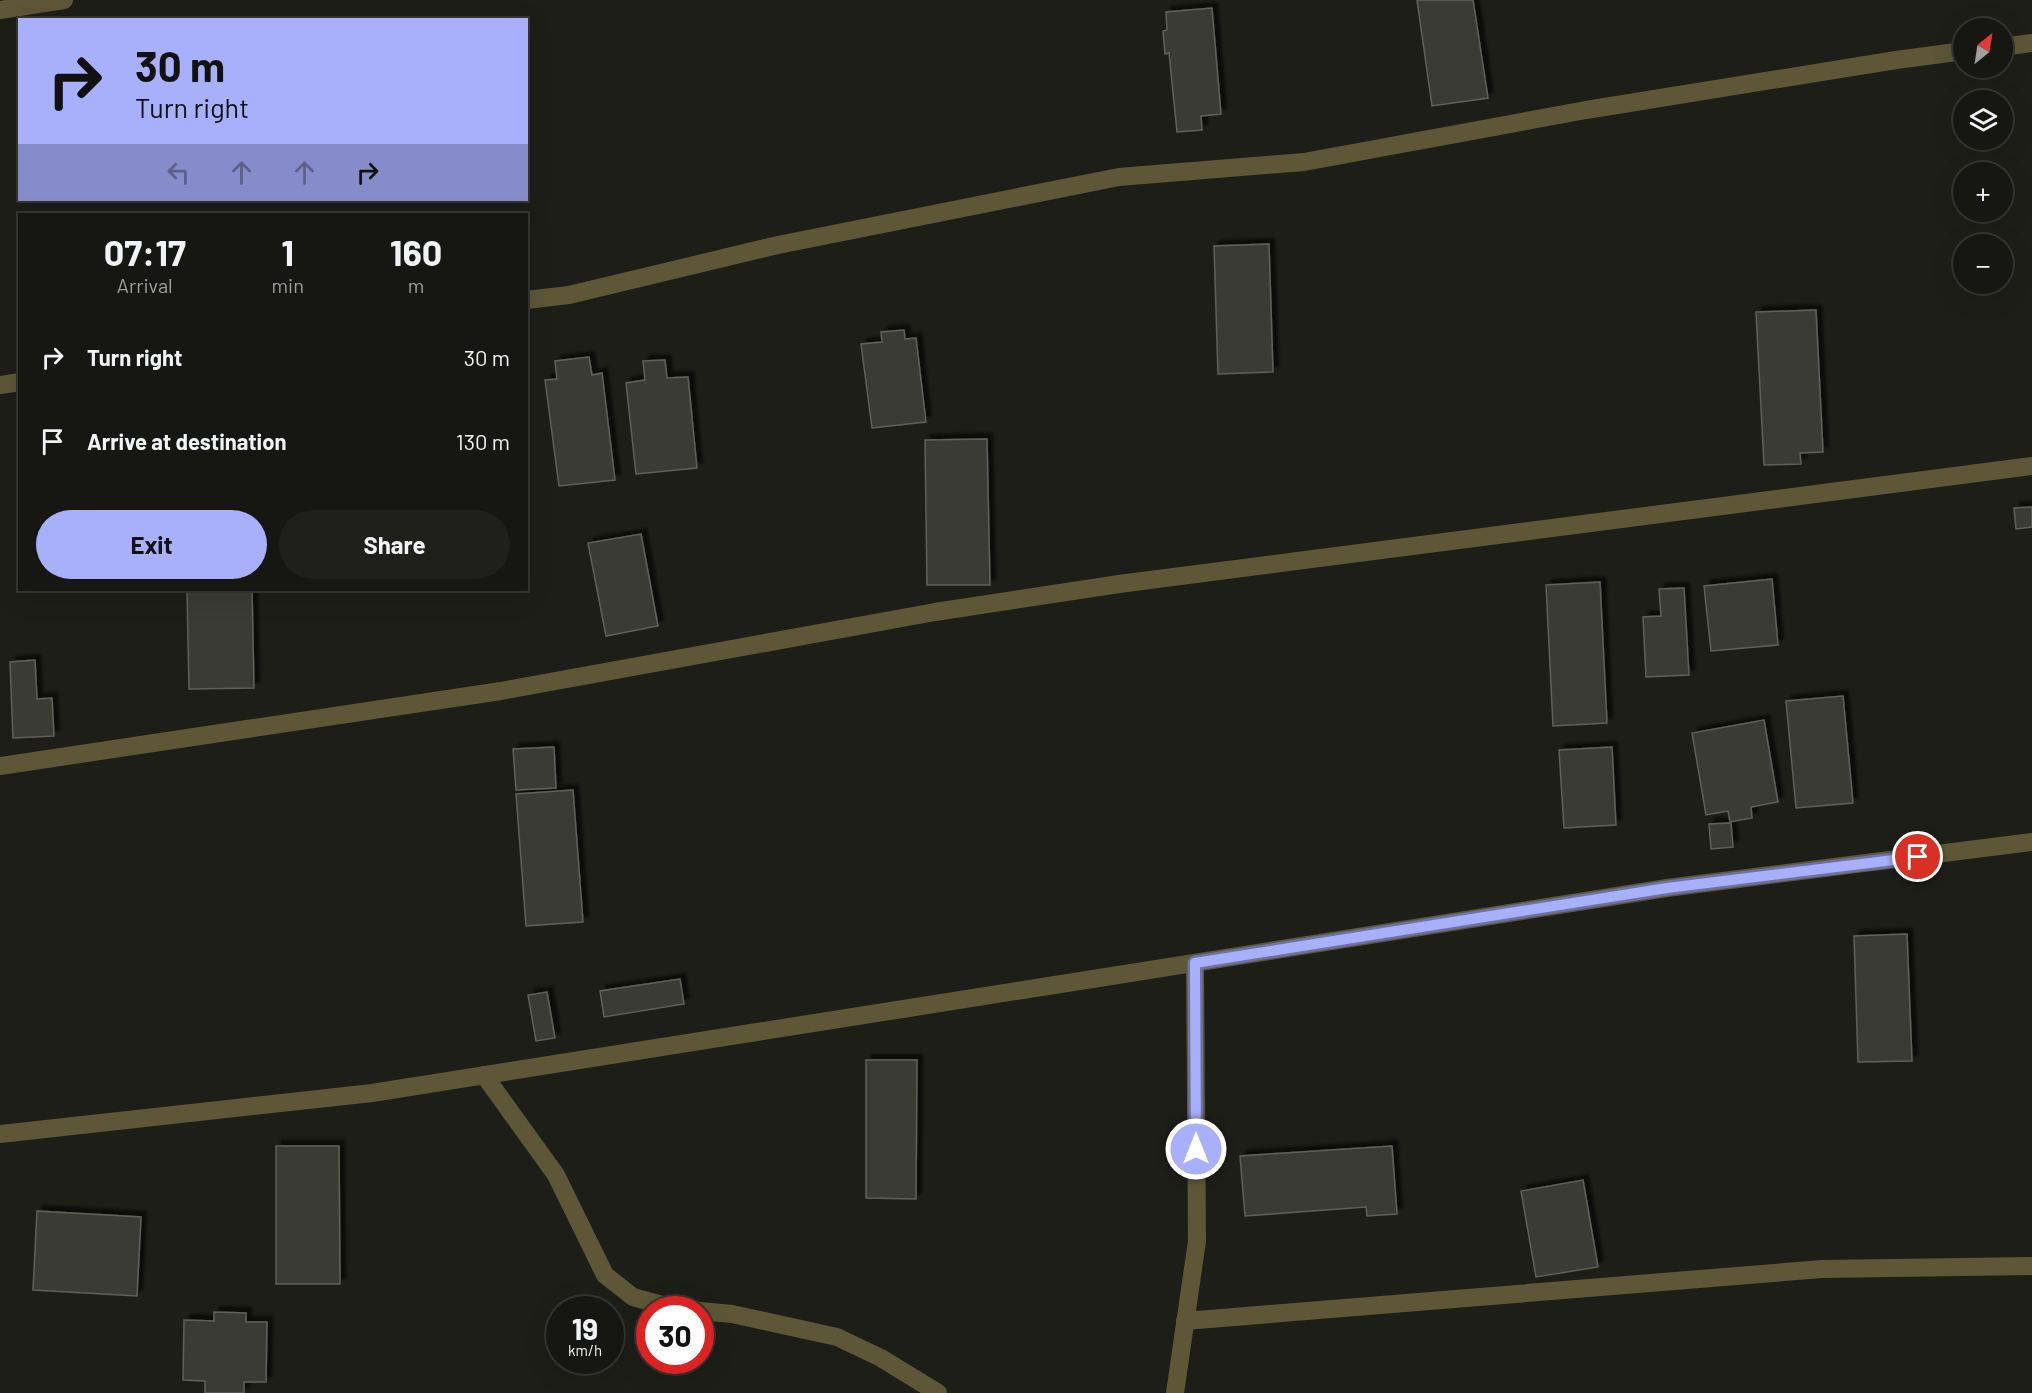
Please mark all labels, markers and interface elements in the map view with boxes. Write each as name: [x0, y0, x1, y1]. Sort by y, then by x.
north arrow: [1953, 18, 2013, 78]
map controls: [1953, 18, 2013, 294]
text: 30 m: [135, 40, 225, 90]
icon: right: [36, 42, 114, 120]
button: layers: [1953, 90, 2013, 150]
text: Turn right: [135, 91, 249, 123]
icon: left: [162, 156, 195, 189]
icon: ahead: [225, 156, 258, 189]
icon: ahead: [288, 156, 321, 189]
icon: right: [351, 156, 384, 189]
button: +: [1953, 162, 2013, 222]
text: 07:17: [104, 230, 186, 273]
text: 1: [281, 230, 294, 273]
text: 160: [390, 230, 442, 273]
button: −: [1953, 234, 2013, 294]
text: Arrival: [117, 273, 173, 297]
text: min: [272, 273, 304, 297]
text: m: [408, 273, 424, 297]
icon: right: [36, 341, 69, 374]
text: Turn right: [87, 344, 182, 370]
text: 30 m: [464, 344, 510, 370]
icon: arrive: [36, 425, 69, 458]
text: Arrive at destination: [87, 428, 286, 454]
text: 130 m: [456, 428, 510, 454]
button: Exit: [36, 510, 267, 579]
button: Share: [279, 510, 510, 579]
pin: [1892, 831, 1943, 882]
icon: arrive: [1901, 840, 1934, 873]
position arrow: [1164, 1117, 1228, 1181]
speed limit sign: 30: [636, 1296, 714, 1374]
text: 19: [572, 1310, 598, 1346]
text: km/h: [568, 1341, 602, 1359]

